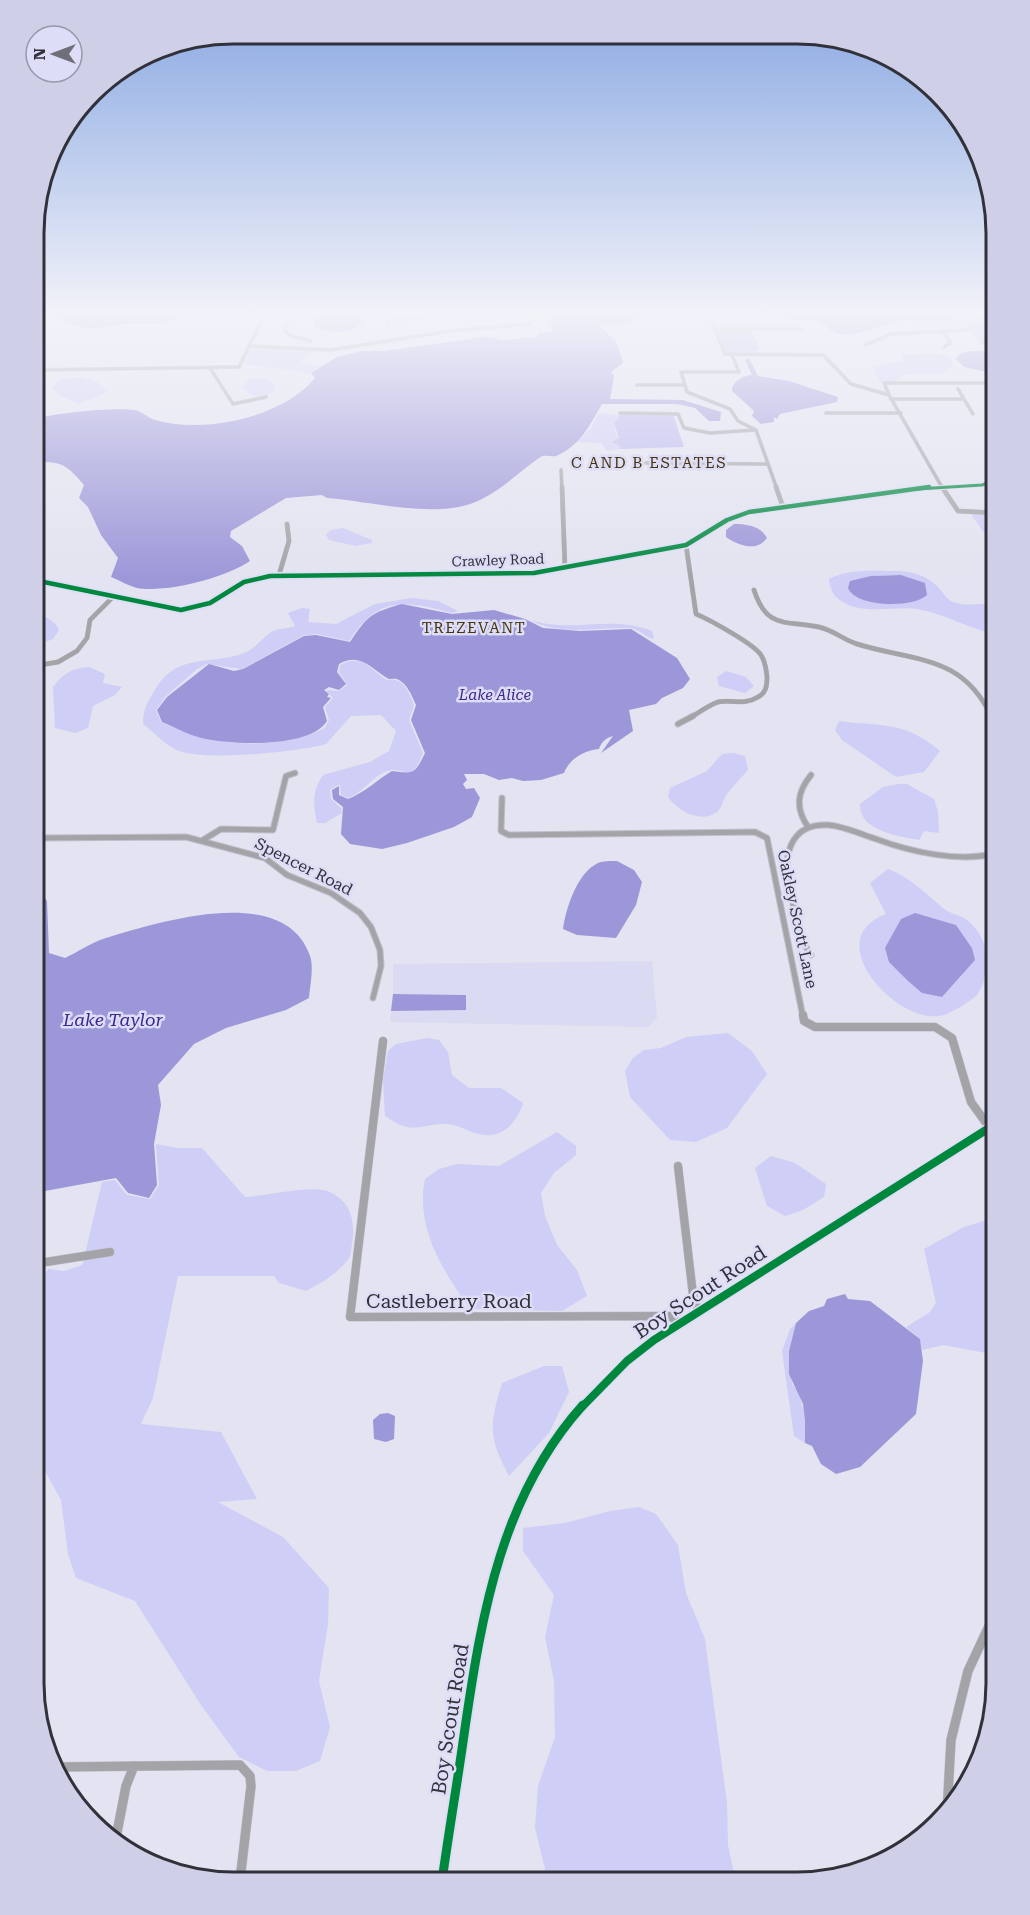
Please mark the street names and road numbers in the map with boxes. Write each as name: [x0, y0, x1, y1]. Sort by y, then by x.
street label: Crawley Road: [451, 550, 545, 570]
street label: Spencer Road: [252, 834, 356, 899]
street label: Oakley Scott Lane: [774, 848, 822, 990]
street label: Boy Scout Road: [629, 1240, 771, 1344]
street label: Castleberry Road: [366, 1289, 532, 1313]
street label: Boy Scout Road: [426, 1642, 474, 1796]

